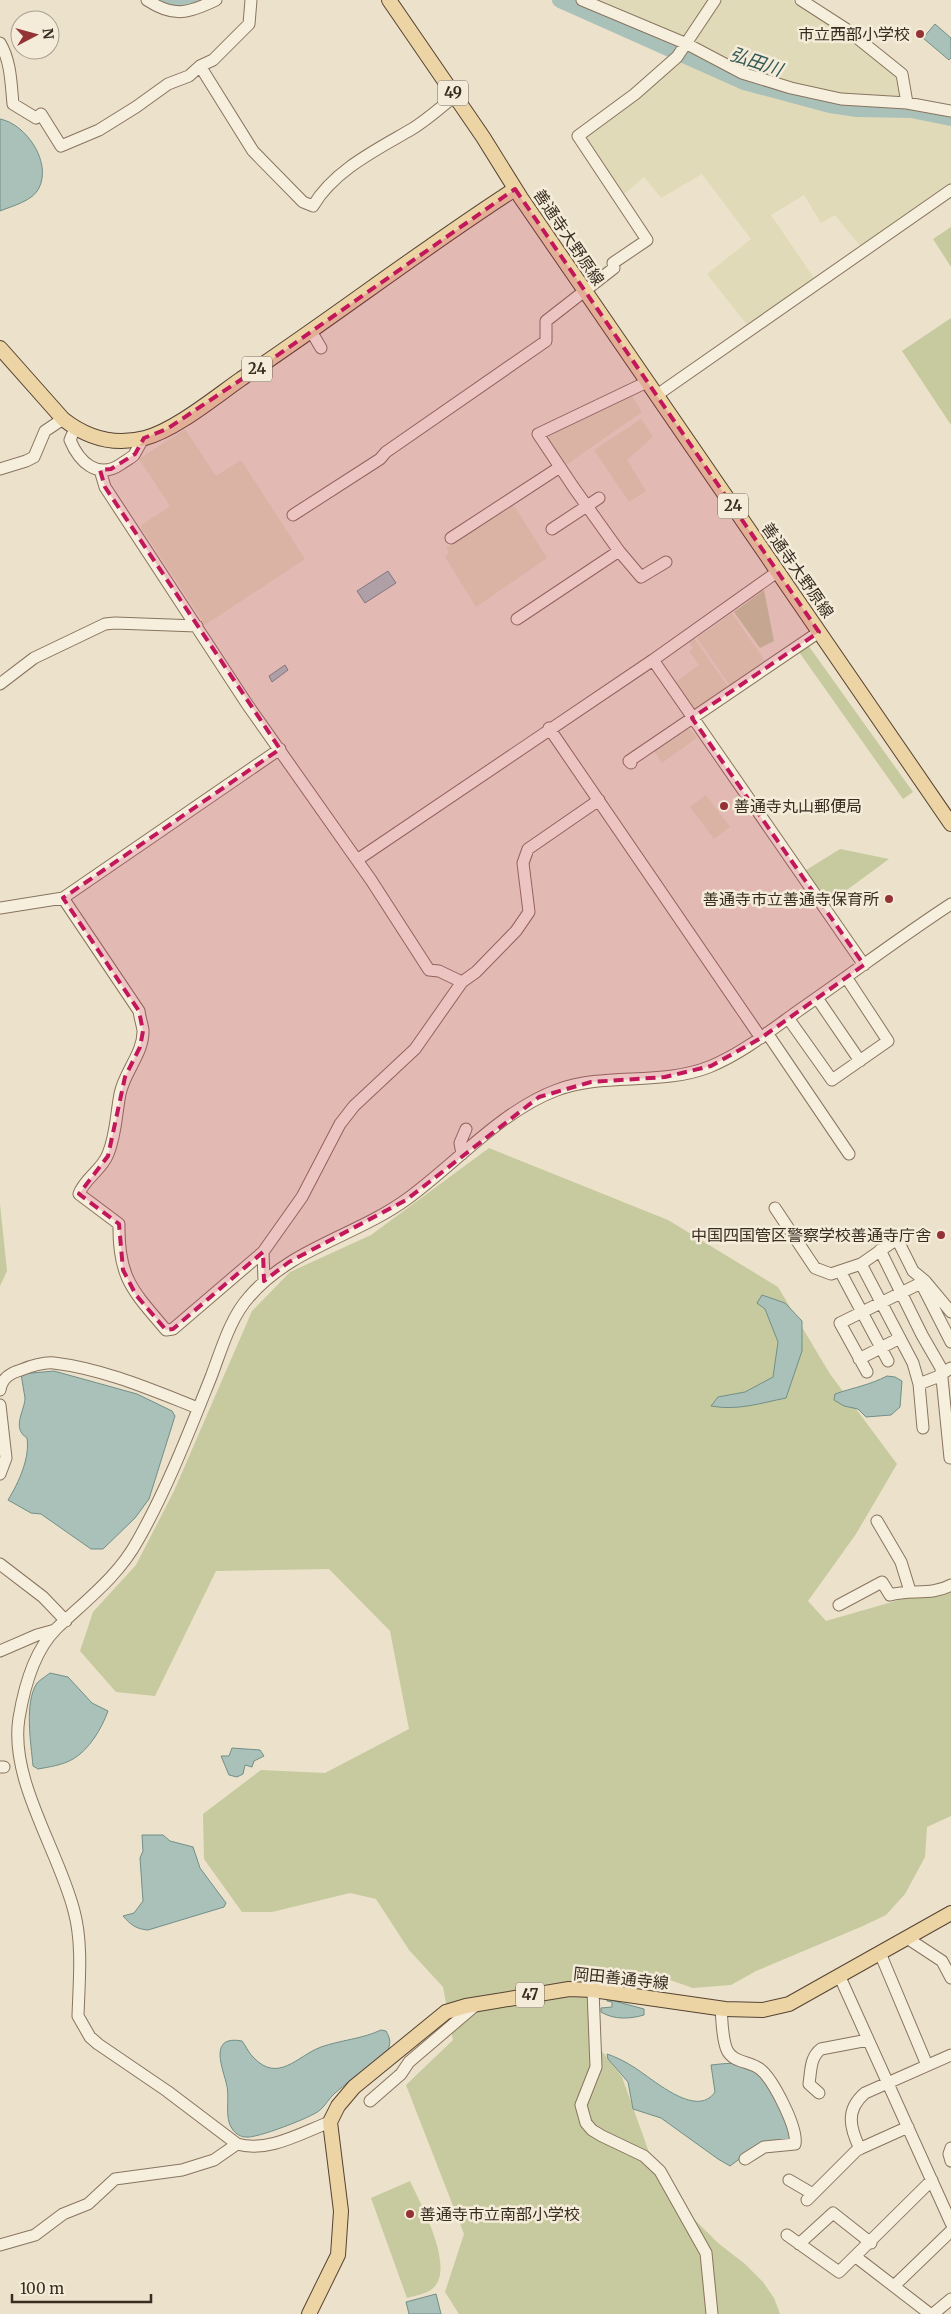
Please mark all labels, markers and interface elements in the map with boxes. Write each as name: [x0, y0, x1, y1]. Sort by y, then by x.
north arrow: [10, 10, 60, 60]
place label: 市立西部小学校: [798, 24, 910, 44]
text: N: [38, 27, 57, 40]
marker: 市立西部小学校: [914, 28, 926, 40]
water label: 弘田川: [727, 42, 787, 82]
road number: 49: [438, 80, 468, 106]
street label: 善通寺大野原線: [529, 185, 609, 289]
road number: 24: [242, 356, 272, 382]
road number: 24: [718, 494, 748, 518]
street label: 善通寺大野原線: [758, 518, 838, 622]
place label: 善通寺丸山郵便局: [734, 796, 862, 816]
marker: 善通寺丸山郵便局: [718, 800, 730, 812]
place label: 善通寺市立善通寺保育所: [703, 889, 879, 909]
marker: 善通寺市立善通寺保育所: [883, 893, 895, 905]
place label: 中国四国管区警察学校善通寺庁舎: [691, 1225, 931, 1245]
marker: 中国四国管区警察学校善通寺庁舎: [935, 1229, 947, 1241]
street label: 岡田善通寺線: [572, 1963, 670, 1993]
road number: 47: [516, 1982, 544, 2008]
place label: 善通寺市立南部小学校: [420, 2204, 580, 2224]
marker: 善通寺市立南部小学校: [404, 2208, 416, 2220]
scale bar: [12, 2272, 151, 2304]
text: 100 m: [20, 2279, 64, 2298]

